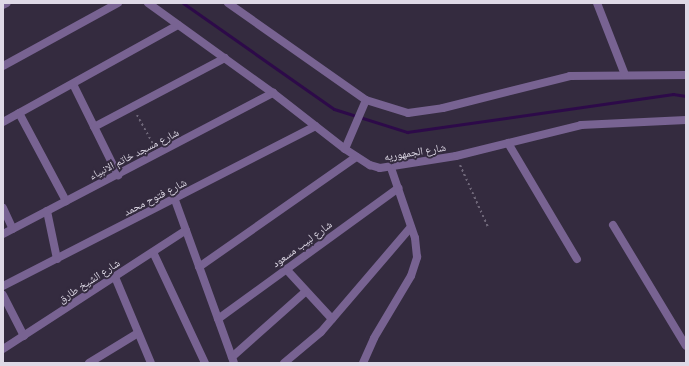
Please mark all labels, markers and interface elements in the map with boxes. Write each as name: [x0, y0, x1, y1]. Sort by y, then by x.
street label: شارع مسجد خاتم الانبياء: [87, 126, 181, 182]
street label: شارع الجمهوريه: [383, 141, 447, 163]
street label: شارع فتوح محمد: [121, 175, 189, 219]
street label: شارع لبيب مسعود: [269, 218, 335, 270]
street label: شارع الشيخ طارق: [56, 256, 122, 306]

